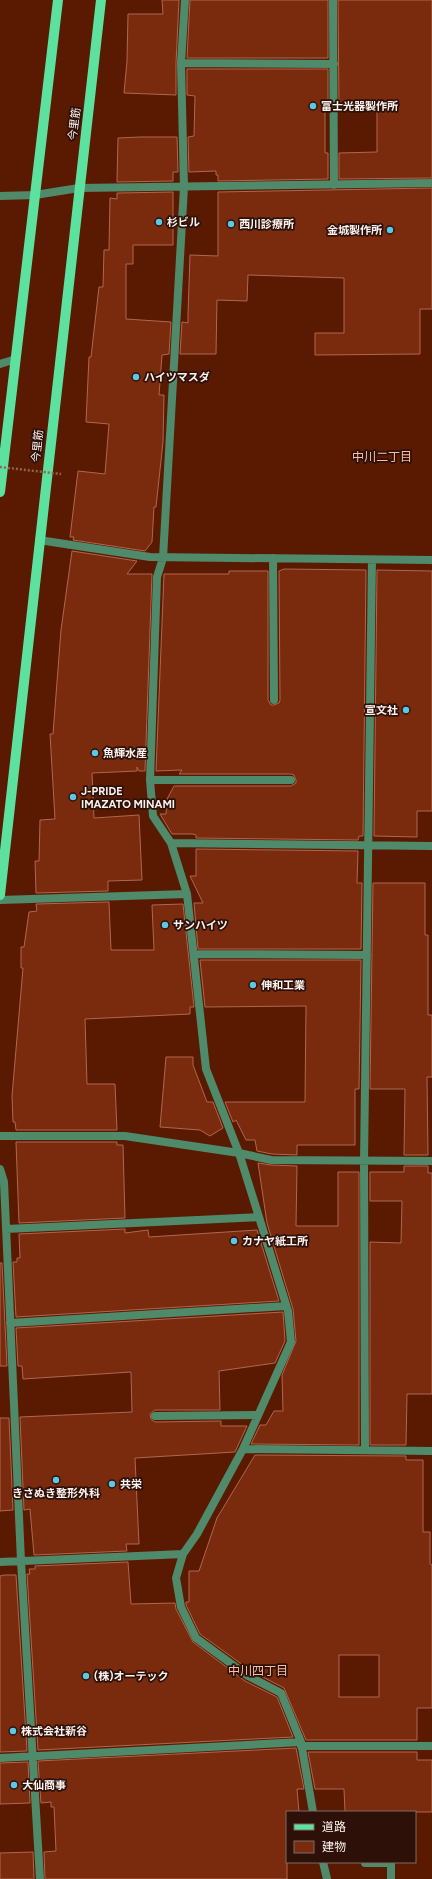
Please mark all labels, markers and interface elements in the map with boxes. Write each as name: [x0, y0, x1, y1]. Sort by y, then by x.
place label: 富士光器製作所: [321, 100, 398, 113]
marker: 富士光器製作所: [308, 101, 318, 111]
street label: 今里筋: [66, 107, 83, 141]
place label: 杉ビル: [167, 216, 200, 229]
marker: 杉ビル: [154, 217, 164, 227]
place label: 西川診療所: [239, 218, 294, 231]
marker: 西川診療所: [226, 219, 236, 229]
place label: 金城製作所: [327, 224, 382, 237]
marker: 金城製作所: [385, 225, 395, 235]
place label: ハイツマスダ: [144, 371, 210, 384]
marker: ハイツマスダ: [131, 372, 141, 382]
street label: 今里筋: [29, 429, 46, 463]
district label: 中川二丁目: [352, 450, 412, 464]
place label: 宣文社: [365, 704, 398, 717]
marker: 宣文社: [401, 705, 411, 715]
place label: 魚輝水産: [103, 747, 147, 760]
marker: 魚輝水産: [90, 748, 100, 758]
place label: J-PRIDE IMAZATO MINAMI: [81, 785, 175, 811]
marker: J-PRIDE IMAZATO MINAMI: [68, 792, 78, 802]
place label: サンハイツ: [173, 919, 228, 932]
marker: サンハイツ: [160, 920, 170, 930]
place label: 伸和工業: [261, 979, 305, 992]
marker: 伸和工業: [248, 980, 258, 990]
place label: カナヤ紙工所: [242, 1235, 308, 1248]
marker: カナヤ紙工所: [229, 1236, 239, 1246]
marker: きさぬき整形外科: [51, 1475, 61, 1485]
place label: 共栄: [120, 1478, 142, 1491]
marker: 共栄: [107, 1479, 117, 1489]
place label: きさぬき整形外科: [12, 1487, 100, 1500]
district label: 中川四丁目: [228, 1664, 288, 1678]
place label: (株)オーテック: [94, 1670, 168, 1683]
marker: (株)オーテック: [81, 1671, 91, 1681]
place label: 株式会社新谷: [21, 1725, 87, 1738]
marker: 株式会社新谷: [8, 1726, 18, 1736]
place label: 大仙商事: [22, 1779, 66, 1792]
marker: 大仙商事: [9, 1780, 19, 1790]
legend: [286, 1811, 416, 1863]
text: 道路: [322, 1820, 346, 1834]
text: 建物: [322, 1840, 346, 1854]

